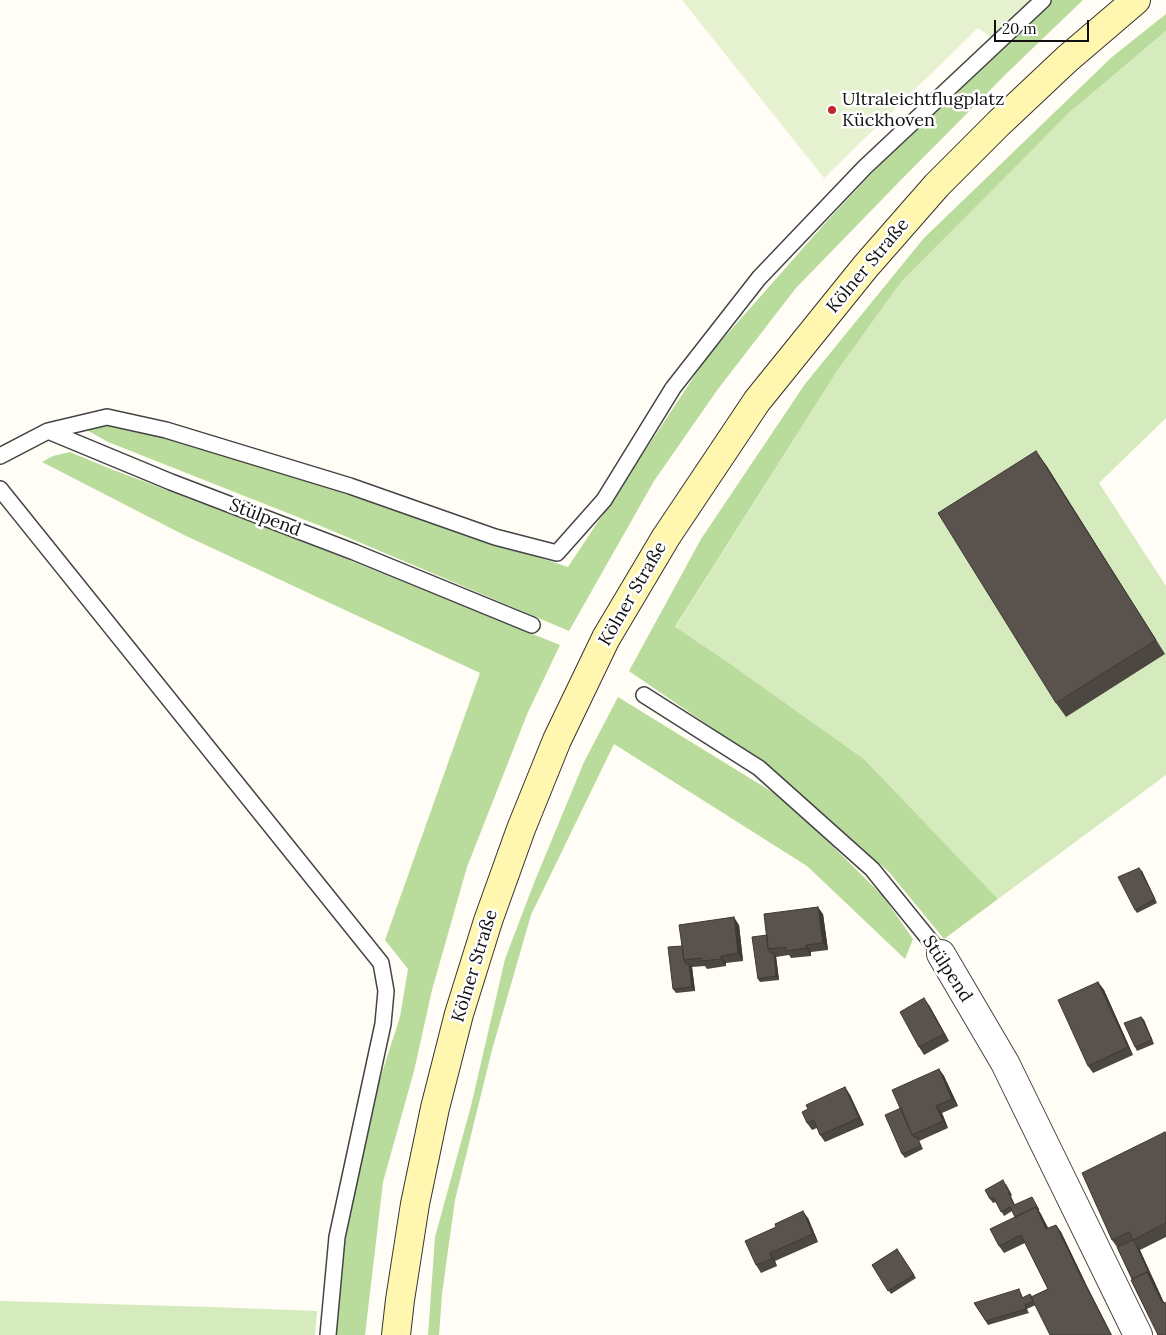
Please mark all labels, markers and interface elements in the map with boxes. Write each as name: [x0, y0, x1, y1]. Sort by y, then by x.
scale bar: [996, 10, 1091, 42]
text: 20 m: [1002, 19, 1037, 38]
place label: Ultraleichtflugplatz Kückhoven: [842, 89, 1004, 132]
marker: Ultraleichtflugplatz Kückhoven: [826, 104, 838, 116]
street label: Kölner Straße: [822, 214, 914, 318]
street label: Stülpend: [226, 494, 304, 542]
street label: Kölner Straße: [594, 538, 672, 650]
street label: Kölner Straße: [448, 907, 502, 1025]
street label: Stülpend: [918, 932, 976, 1006]

